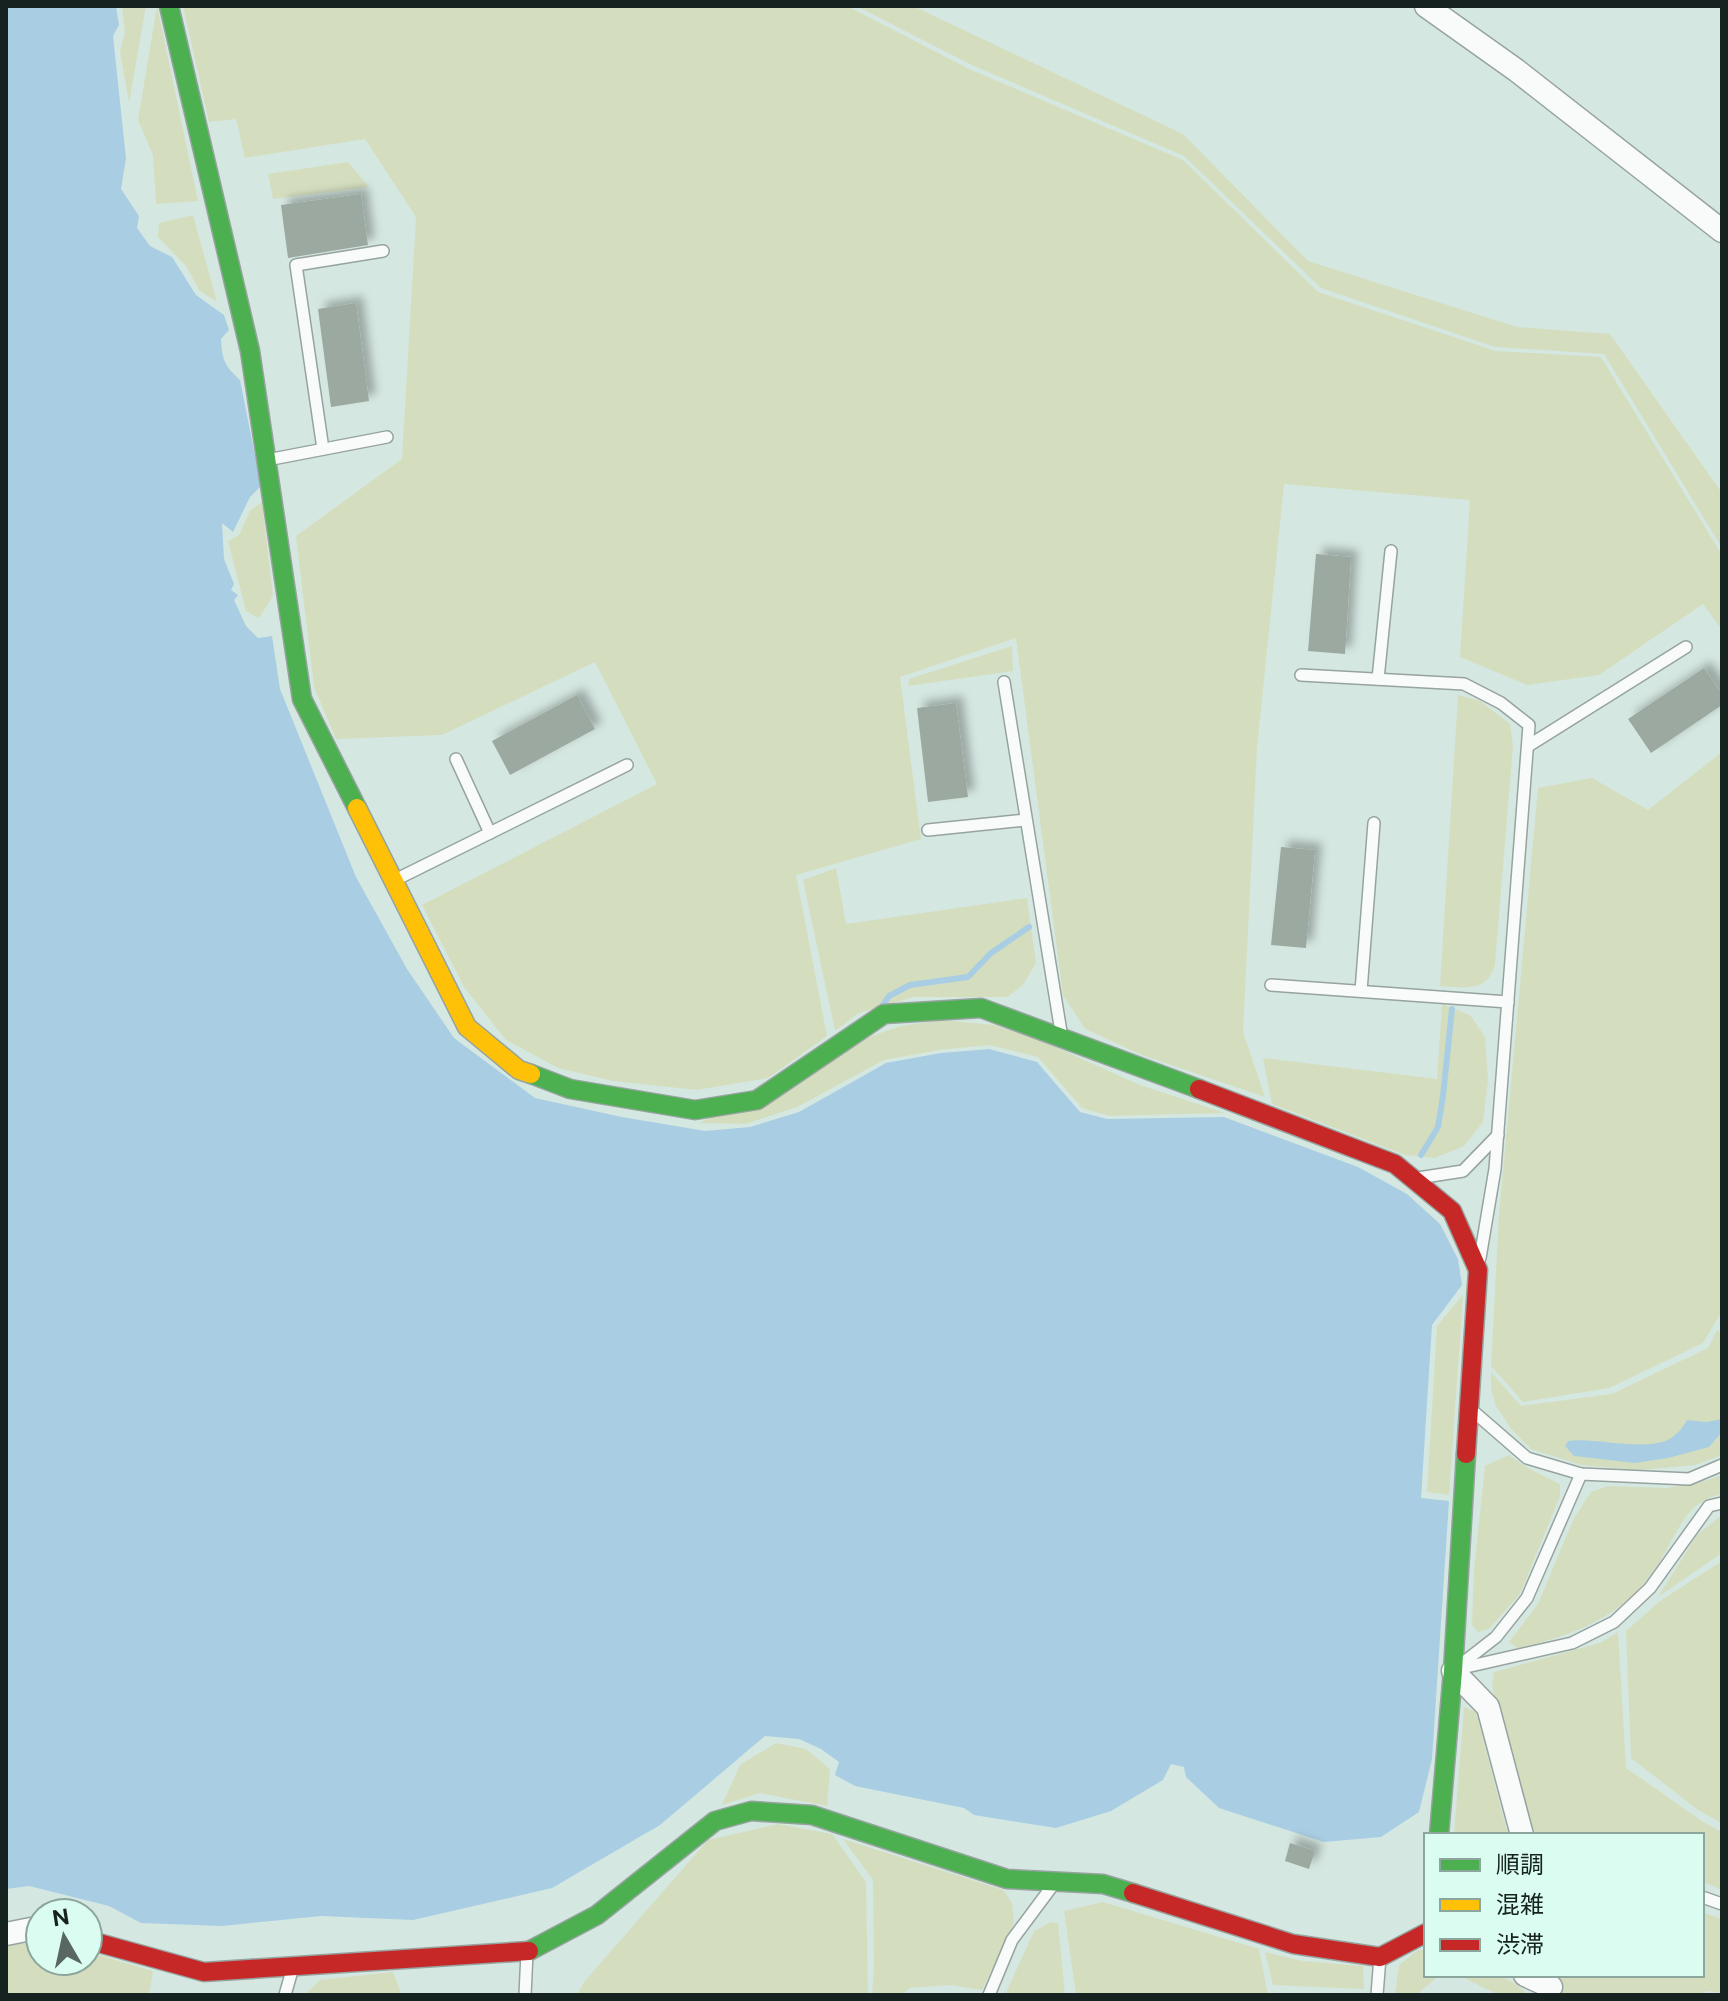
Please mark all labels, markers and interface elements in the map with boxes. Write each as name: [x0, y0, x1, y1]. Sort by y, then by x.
legend: [1424, 1833, 1704, 1977]
text: 順調: [1496, 1850, 1544, 1878]
text: 混雑: [1496, 1890, 1544, 1918]
north arrow: [24, 1897, 104, 1977]
text: N: [50, 1903, 71, 1931]
text: 渋滞: [1496, 1930, 1544, 1958]

